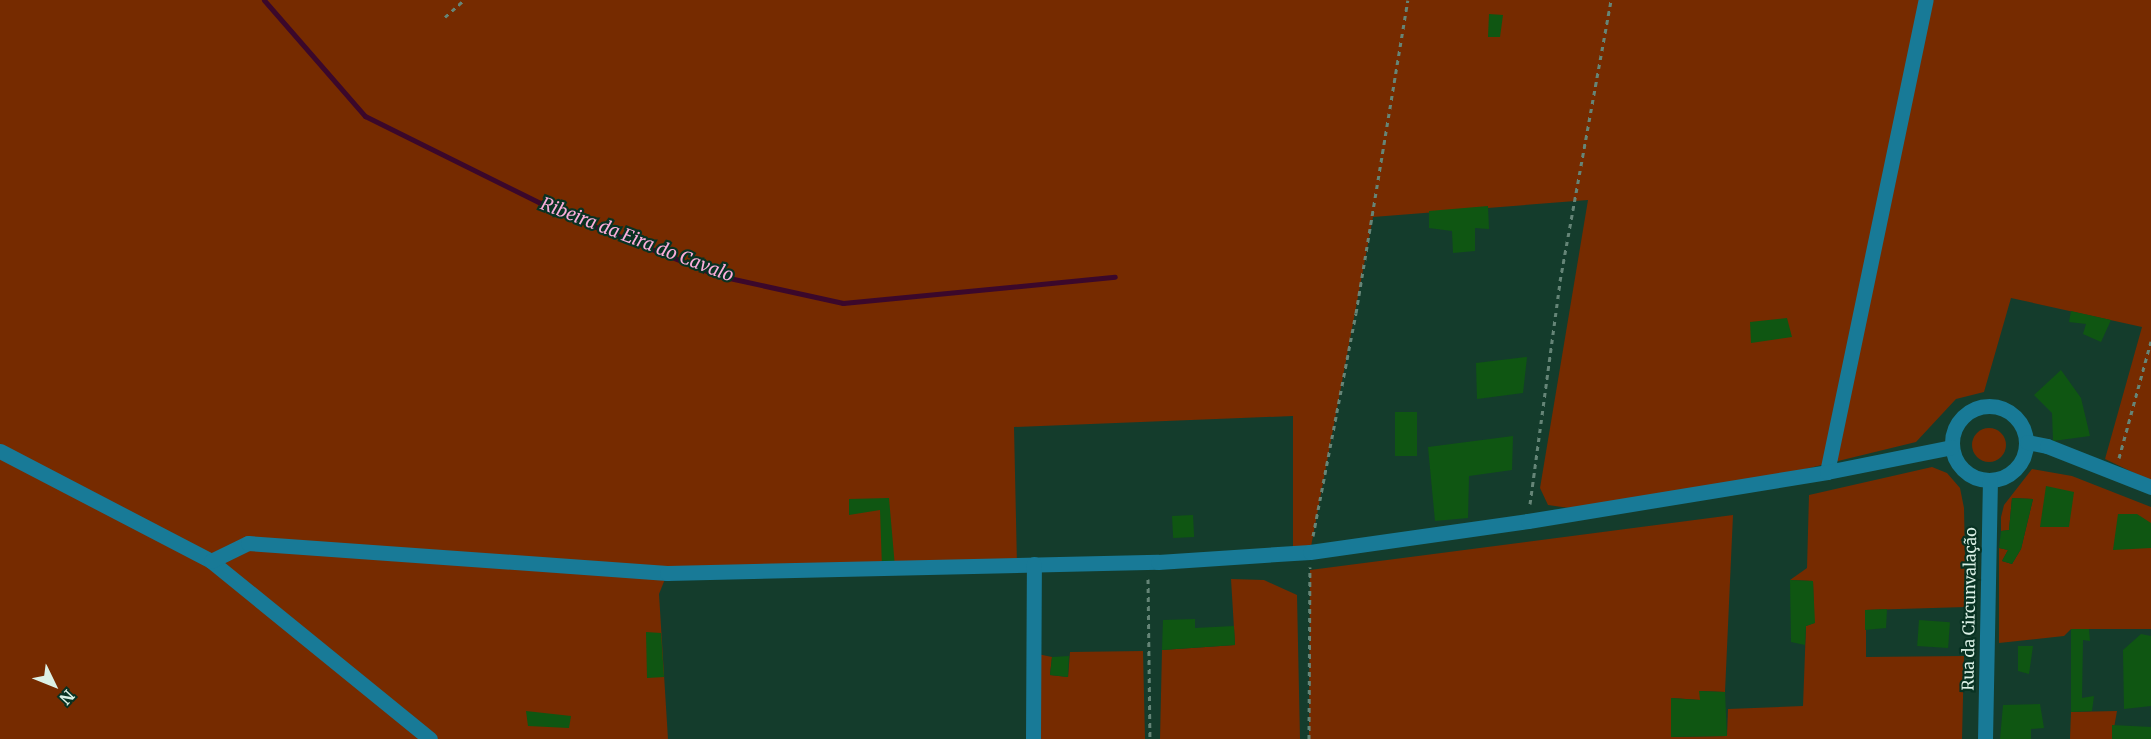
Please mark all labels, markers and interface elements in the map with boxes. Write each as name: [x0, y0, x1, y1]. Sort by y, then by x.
water label: Ribeira da Eira do Cavalo: [537, 193, 737, 287]
street label: Rua da Circunvalação: [1958, 527, 1980, 691]
north arrow: [24, 655, 84, 715]
text: N: [56, 686, 79, 709]

